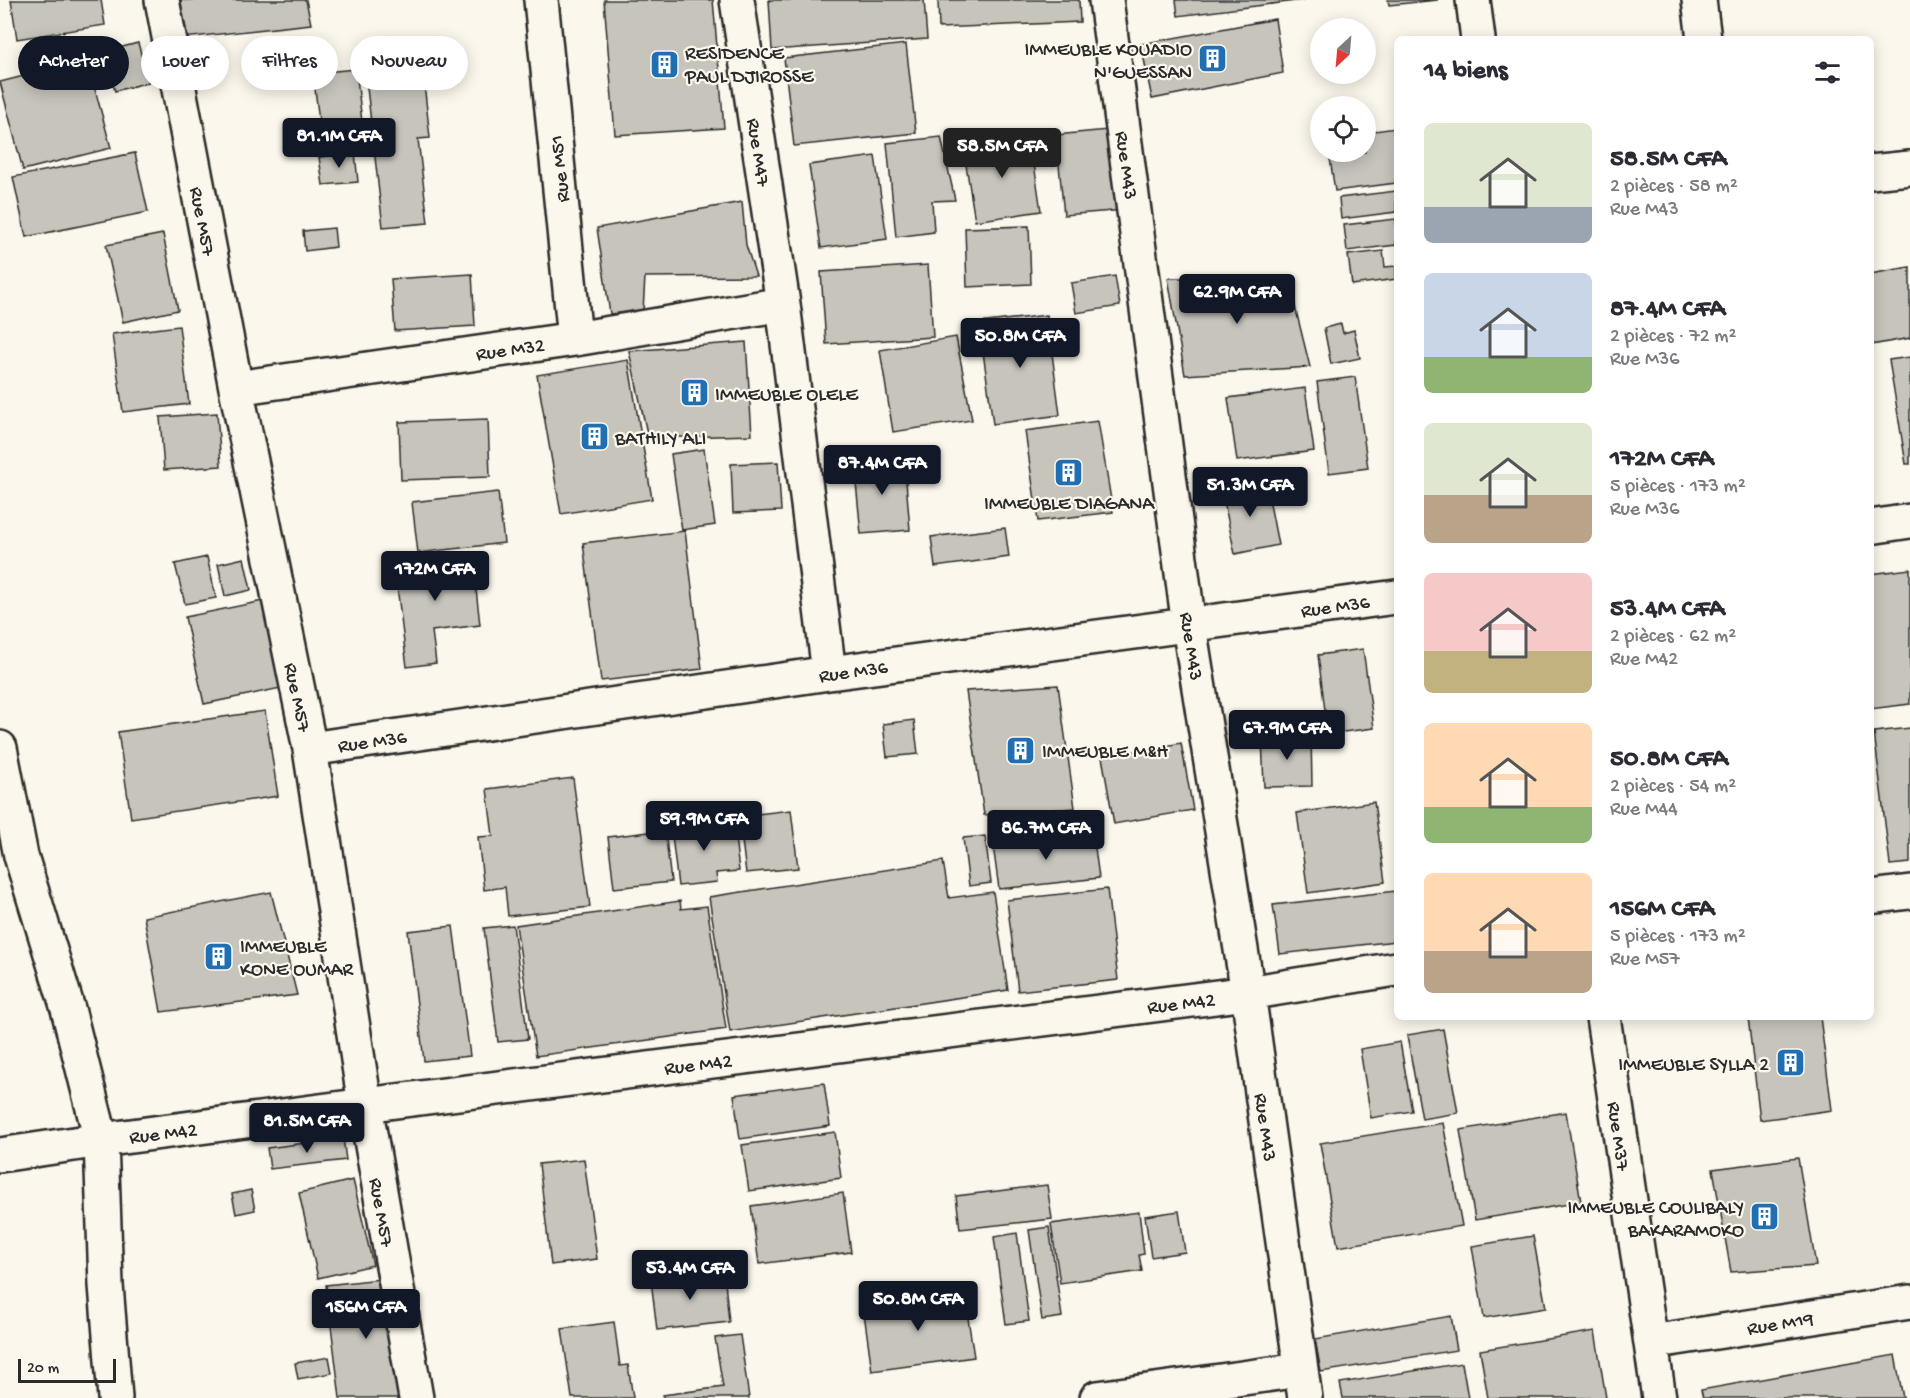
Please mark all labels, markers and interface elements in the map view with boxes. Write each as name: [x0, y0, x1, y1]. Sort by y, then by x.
north arrow: [1310, 18, 1376, 84]
map controls: [1310, 18, 1376, 162]
chip: Acheter: [18, 36, 129, 90]
chip: Louer: [141, 36, 229, 90]
chip: Filtres: [241, 36, 338, 90]
chip: Nouveau: [350, 36, 468, 90]
place label: IMMEUBLE KOUADIO N'GUESSAN: [1024, 40, 1192, 86]
building icon: IMMEUBLE KOUADIO N'GUESSAN: [1197, 43, 1229, 75]
place label: RESIDENCE PAUL DJIROSSE: [684, 44, 815, 90]
building icon: RESIDENCE PAUL DJIROSSE: [648, 48, 680, 80]
icon: filters: [1811, 56, 1844, 89]
text: 14 biens: [1424, 57, 1508, 88]
button: locate: [1310, 96, 1376, 162]
street label: Rue M47: [740, 117, 773, 189]
pin: 81.1M CFA: [270, 118, 408, 169]
text: 81.1M CFA: [297, 126, 381, 149]
pin: 58.5M CFA: [933, 128, 1071, 179]
street label: Rue M43: [1108, 130, 1141, 201]
street label: Rue M51: [547, 134, 576, 203]
text: 58.5M CFA: [957, 136, 1047, 159]
text: 58.5M CFA: [1610, 145, 1727, 176]
icon: home: [1472, 147, 1544, 219]
text: 2 pièces · 58 m²: [1610, 176, 1738, 199]
street label: Rue M57: [183, 185, 219, 259]
text: Rue M43: [1610, 199, 1679, 222]
pin: 62.9M CFA: [1168, 274, 1306, 325]
text: 62.9M CFA: [1193, 282, 1281, 305]
text: 87.4M CFA: [1610, 295, 1725, 326]
icon: home: [1472, 297, 1544, 369]
pin: 50.8M CFA: [951, 318, 1089, 369]
text: 50.8M CFA: [975, 326, 1065, 349]
text: 2 pièces · 72 m²: [1610, 326, 1736, 349]
street label: Rue M32: [475, 335, 546, 368]
text: Rue M36: [1610, 349, 1679, 372]
building icon: IMMEUBLE OLELE: [678, 377, 710, 409]
place label: IMMEUBLE OLELE: [715, 385, 859, 408]
building icon: BATHILY ALI: [578, 421, 610, 453]
place label: BATHILY ALI: [614, 429, 706, 452]
pin: 87.4M CFA: [813, 445, 951, 496]
text: 172M CFA: [1610, 445, 1714, 476]
icon: home: [1472, 447, 1544, 519]
text: 87.4M CFA: [838, 453, 926, 476]
building icon: IMMEUBLE DIAGANA: [1053, 456, 1085, 488]
pin: 51.3M CFA: [1181, 467, 1319, 518]
text: 51.3M CFA: [1207, 475, 1293, 498]
text: 5 pièces · 173 m²: [1610, 476, 1746, 499]
place label: IMMEUBLE DIAGANA: [984, 494, 1155, 517]
text: Rue M36: [1610, 499, 1679, 522]
pin: 172M CFA: [373, 551, 497, 602]
text: 172M CFA: [395, 559, 475, 582]
street label: Rue M36: [1300, 592, 1372, 625]
text: 53.4M CFA: [1610, 595, 1725, 626]
icon: home: [1472, 597, 1544, 669]
street label: Rue M43: [1173, 611, 1206, 682]
text: 2 pièces · 62 m²: [1610, 626, 1736, 649]
text: Rue M42: [1610, 649, 1678, 672]
street label: Rue M36: [818, 657, 890, 690]
street label: Rue M57: [277, 661, 314, 735]
pin: 67.9M CFA: [1218, 710, 1356, 761]
text: 67.9M CFA: [1243, 718, 1331, 741]
street label: Rue M36: [337, 727, 409, 760]
building icon: IMMEUBLE M&H: [1005, 734, 1037, 766]
place label: IMMEUBLE M&H: [1042, 742, 1168, 765]
text: 50.8M CFA: [1610, 745, 1728, 776]
icon: home: [1472, 747, 1544, 819]
text: 2 pièces · 54 m²: [1610, 776, 1736, 799]
text: Rue M44: [1610, 799, 1678, 822]
pin: 59.9M CFA: [635, 801, 773, 852]
text: 59.9M CFA: [660, 809, 748, 832]
pin: 86.7M CFA: [977, 810, 1115, 861]
text: 86.7M CFA: [1001, 818, 1091, 841]
text: 156M CFA: [1610, 895, 1714, 926]
icon: home: [1472, 897, 1544, 969]
text: 5 pièces · 173 m²: [1610, 926, 1746, 949]
place label: IMMEUBLE KONE OUMAR: [240, 937, 355, 983]
building icon: IMMEUBLE KONE OUMAR: [203, 940, 235, 972]
text: Rue M57: [1610, 949, 1680, 972]
street label: Rue M42: [1146, 990, 1217, 1021]
building icon: IMMEUBLE SYLLA 2: [1774, 1047, 1806, 1079]
street label: Rue M42: [663, 1051, 734, 1082]
place label: IMMEUBLE SYLLA 2: [1618, 1055, 1769, 1078]
street label: Rue M43: [1247, 1092, 1280, 1163]
street label: Rue M37: [1600, 1100, 1633, 1173]
pin: 81.5M CFA: [238, 1103, 376, 1154]
text: 81.5M CFA: [263, 1111, 351, 1134]
street label: Rue M42: [128, 1120, 199, 1151]
street label: Rue M57: [362, 1176, 397, 1250]
place label: IMMEUBLE COULIBALY BAKARAMOKO: [1568, 1198, 1744, 1244]
building icon: IMMEUBLE COULIBALY BAKARAMOKO: [1749, 1201, 1781, 1233]
pin: 53.4M CFA: [621, 1250, 759, 1301]
text: 53.4M CFA: [646, 1258, 734, 1281]
pin: 50.8M CFA: [849, 1281, 987, 1332]
pin: 156M CFA: [304, 1289, 428, 1340]
text: 50.8M CFA: [873, 1289, 963, 1312]
text: 156M CFA: [326, 1297, 406, 1320]
street label: Rue M19: [1746, 1309, 1815, 1342]
scale bar: [18, 1356, 116, 1384]
text: 20 m: [27, 1360, 59, 1379]

